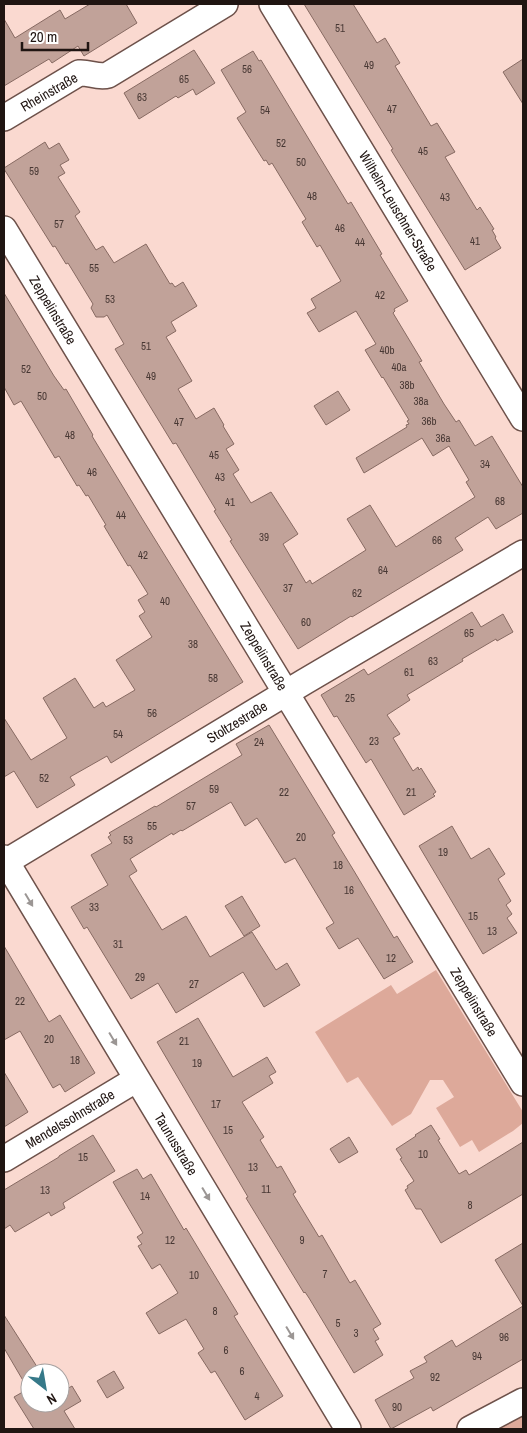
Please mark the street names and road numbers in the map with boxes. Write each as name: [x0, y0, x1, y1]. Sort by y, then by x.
street label: Rheinstraße: [17, 68, 81, 116]
street label: Wilhelm-Leuschner-Straße: [355, 148, 441, 274]
street label: Zeppelinstraße: [25, 272, 81, 348]
street label: Zeppelinstraße: [236, 618, 292, 694]
street label: Stoltzestraße: [203, 697, 271, 747]
street label: Zeppelinstraße: [446, 964, 502, 1040]
street label: Mendelssohnstraße: [22, 1085, 118, 1153]
street label: Taunusstraße: [150, 1109, 202, 1179]

